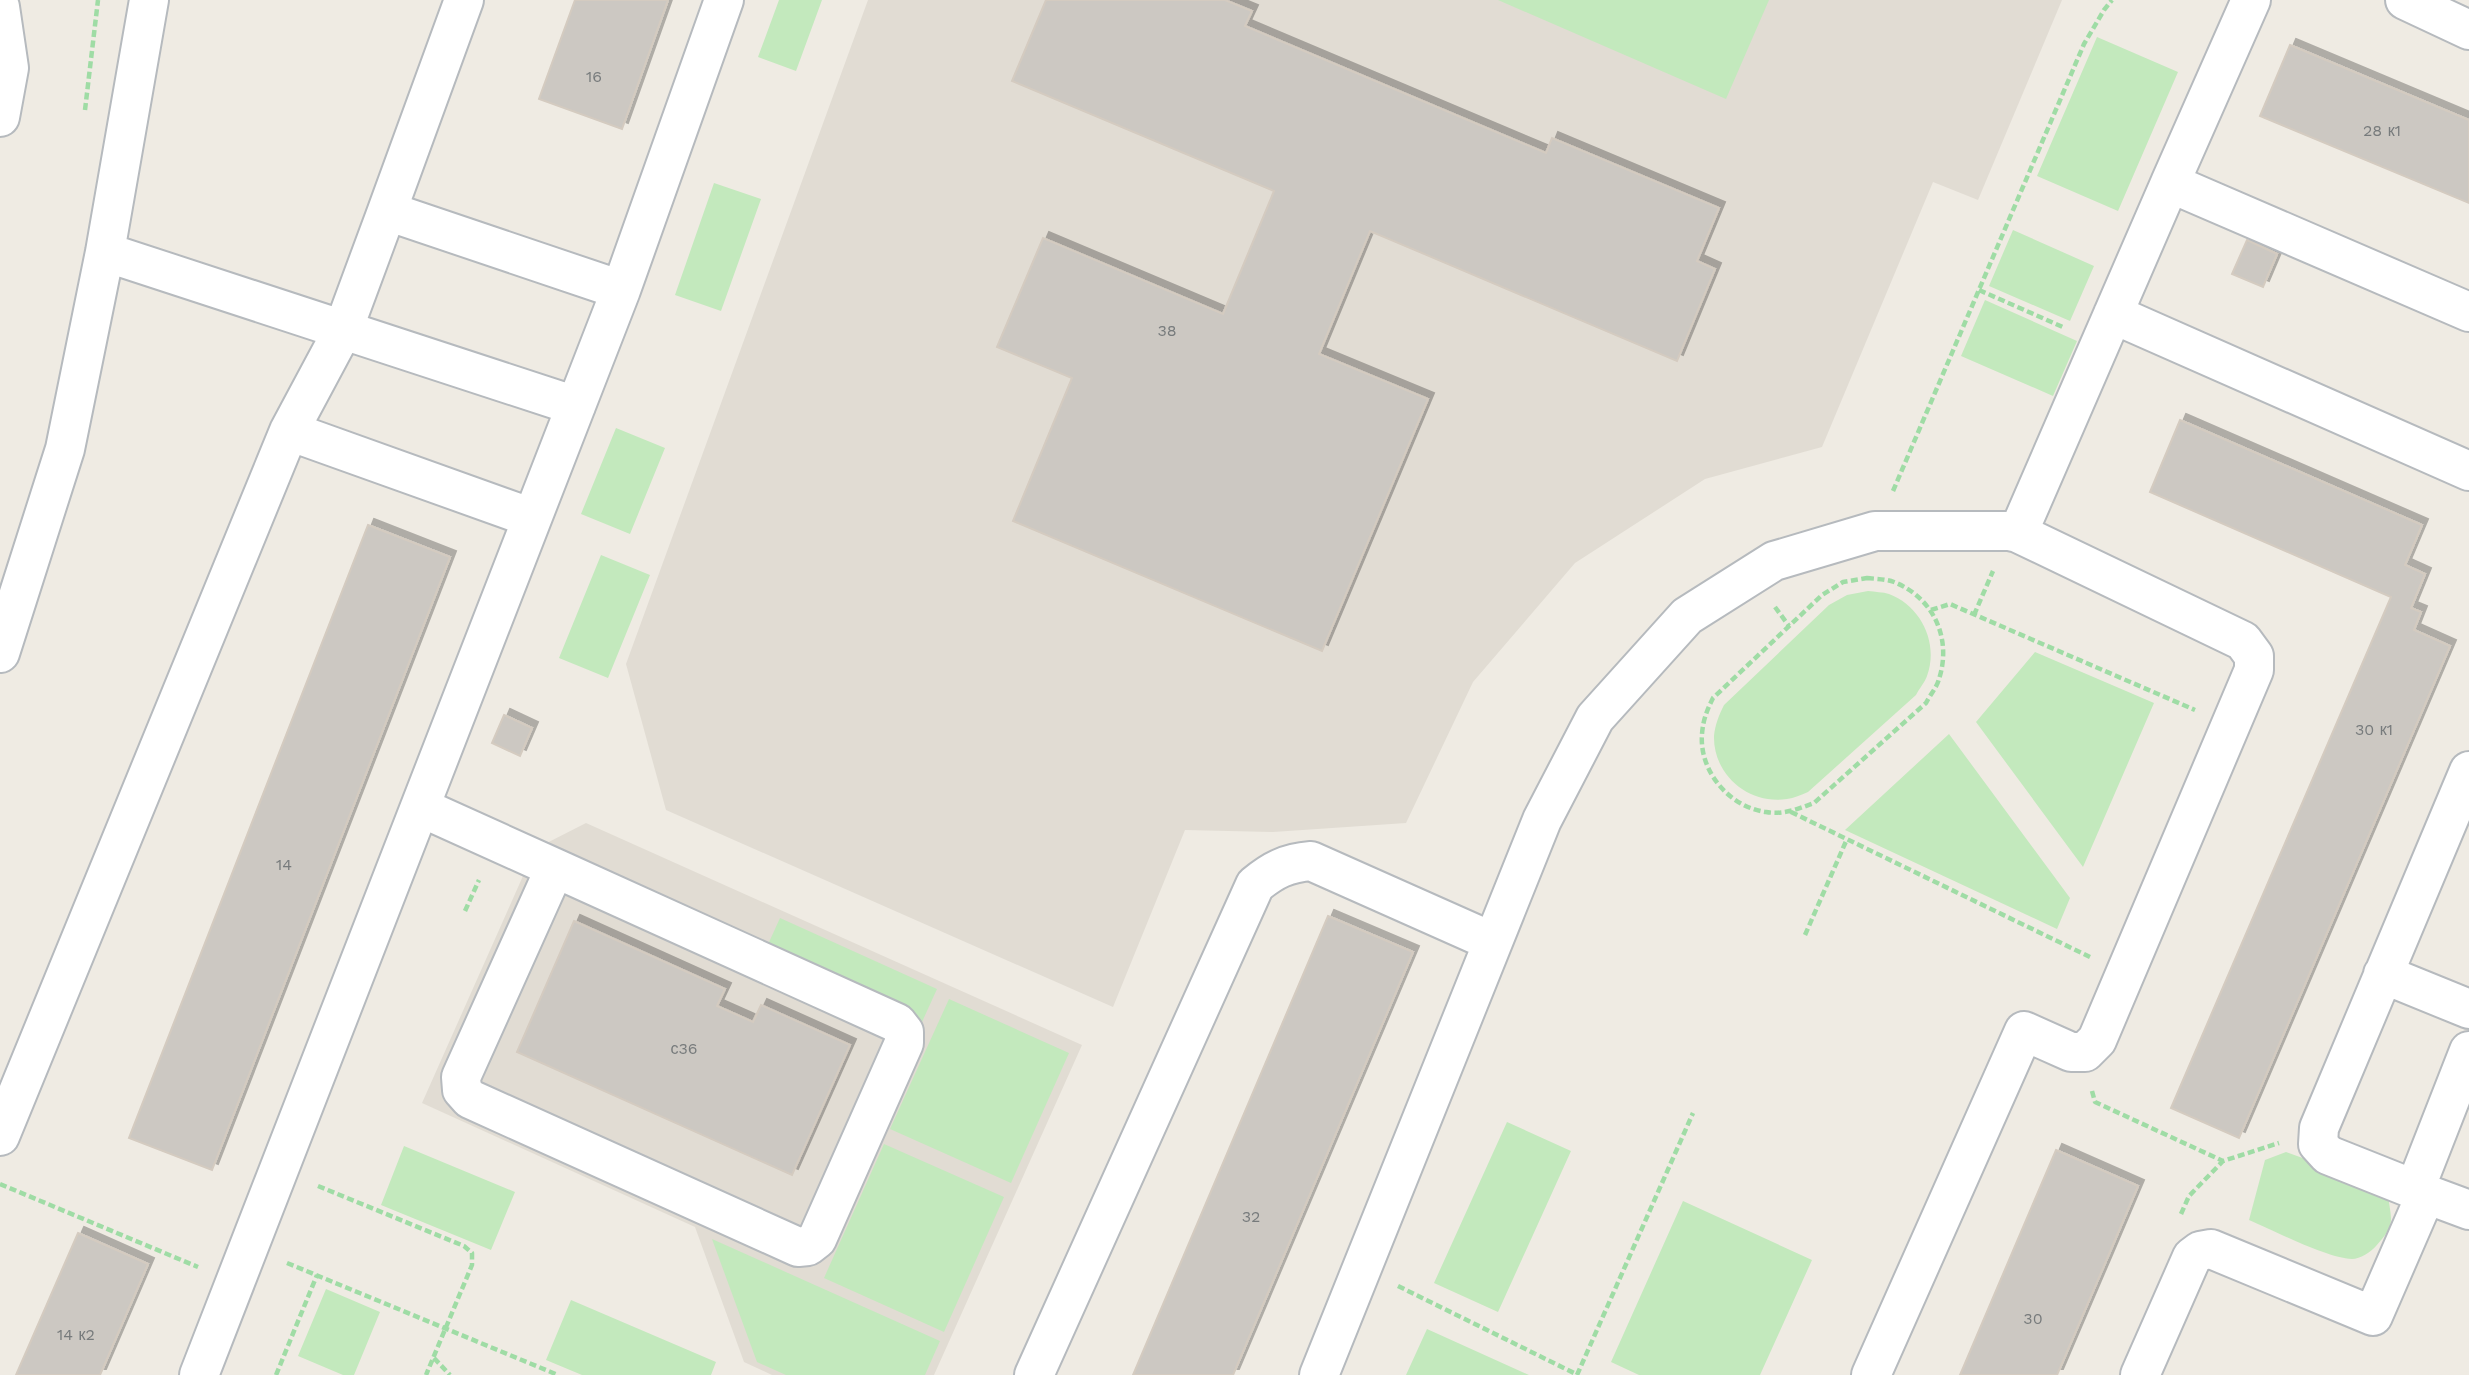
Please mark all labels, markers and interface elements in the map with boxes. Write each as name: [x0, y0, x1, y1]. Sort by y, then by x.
house number: 16: [586, 67, 602, 86]
house number: 28 к1: [2363, 121, 2401, 140]
house number: 38: [1157, 321, 1177, 340]
house number: 30 к1: [2355, 720, 2393, 739]
house number: 14: [276, 855, 292, 874]
house number: с36: [670, 1039, 698, 1058]
house number: 32: [1242, 1207, 1260, 1226]
house number: 30: [2023, 1309, 2043, 1328]
house number: 14 к2: [57, 1325, 95, 1344]

